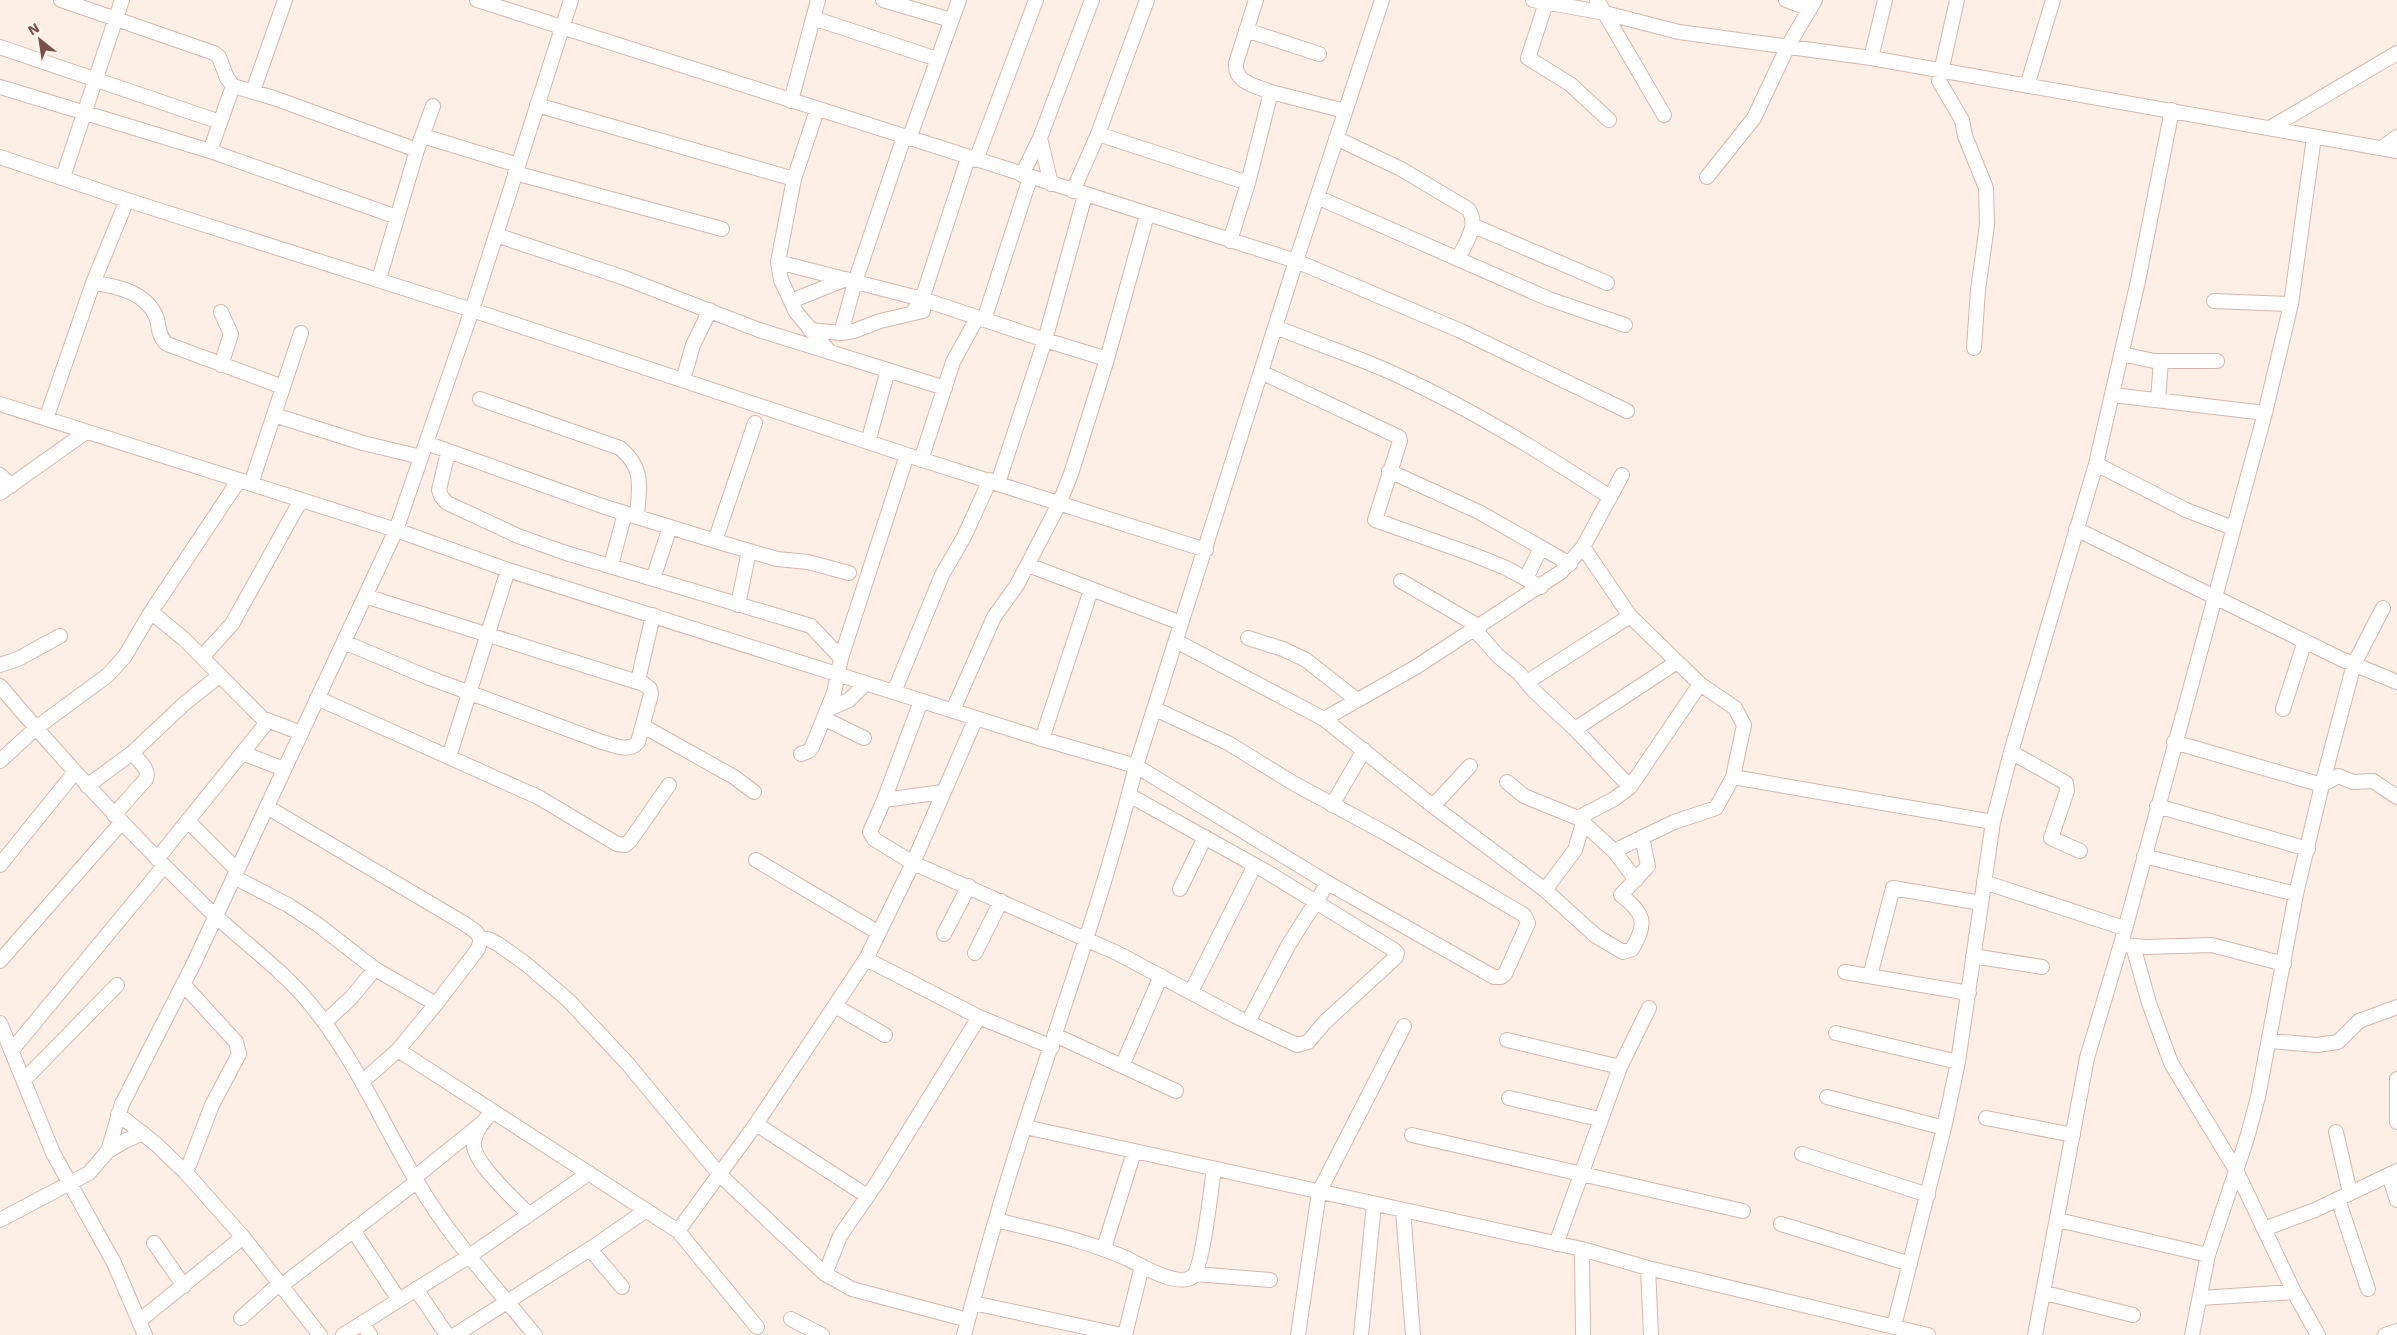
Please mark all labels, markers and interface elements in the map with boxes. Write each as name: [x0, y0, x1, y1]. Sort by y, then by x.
north arrow: [15, 15, 65, 65]
text: N: [25, 19, 42, 38]

